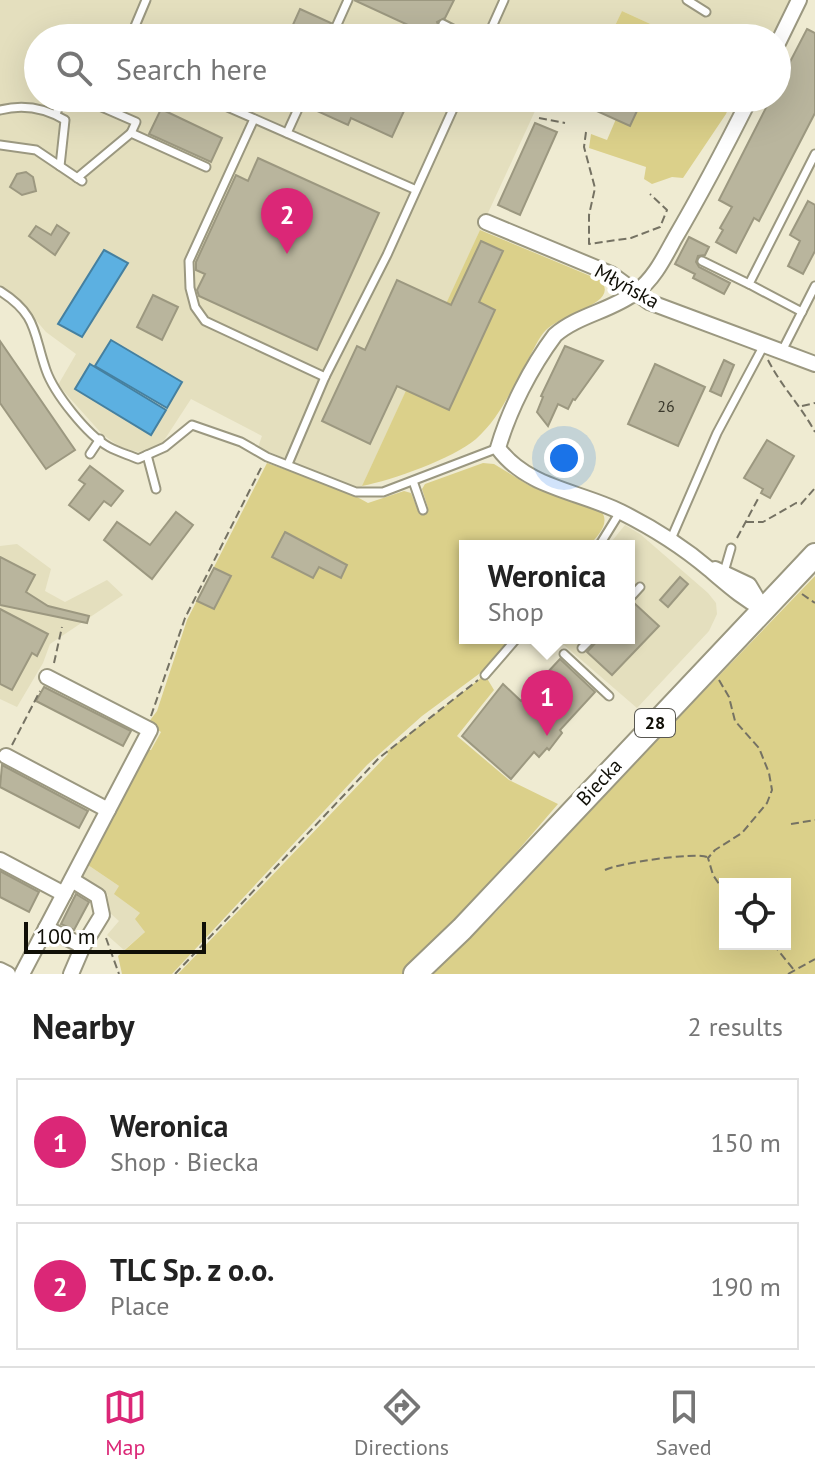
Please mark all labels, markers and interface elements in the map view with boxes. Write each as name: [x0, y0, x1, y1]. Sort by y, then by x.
search box: [24, 24, 791, 112]
icon: search: [52, 46, 96, 90]
text: Search here: [116, 49, 267, 88]
pin: 2: [261, 188, 313, 254]
street label: Młyńska: [590, 258, 664, 314]
house number: 26: [657, 396, 675, 416]
your location: [544, 438, 584, 478]
popup: [459, 540, 635, 644]
text: Weronica: [488, 556, 606, 595]
text: Shop: [488, 595, 544, 628]
pin: 1: [521, 670, 573, 736]
road number: 28: [635, 709, 675, 737]
street label: Biecka: [571, 753, 627, 811]
map controls: [719, 878, 791, 950]
button: locate: [719, 878, 791, 950]
scale bar: [24, 918, 206, 954]
text: 100 m: [36, 922, 96, 950]
text: Nearby: [32, 1004, 134, 1048]
text: 2 results: [688, 1010, 783, 1043]
text: Weronica: [110, 1106, 228, 1145]
text: 1: [53, 1126, 67, 1159]
text: 150 m: [710, 1126, 781, 1159]
text: Shop · Biecka: [110, 1145, 259, 1178]
text: TLC Sp. z o.o.: [110, 1250, 274, 1289]
text: 2: [53, 1270, 67, 1303]
text: 190 m: [710, 1270, 781, 1303]
text: Place: [110, 1289, 169, 1322]
tab: Map: [103, 1385, 147, 1461]
tab: Directions: [354, 1385, 449, 1461]
tab: Saved: [656, 1385, 712, 1461]

